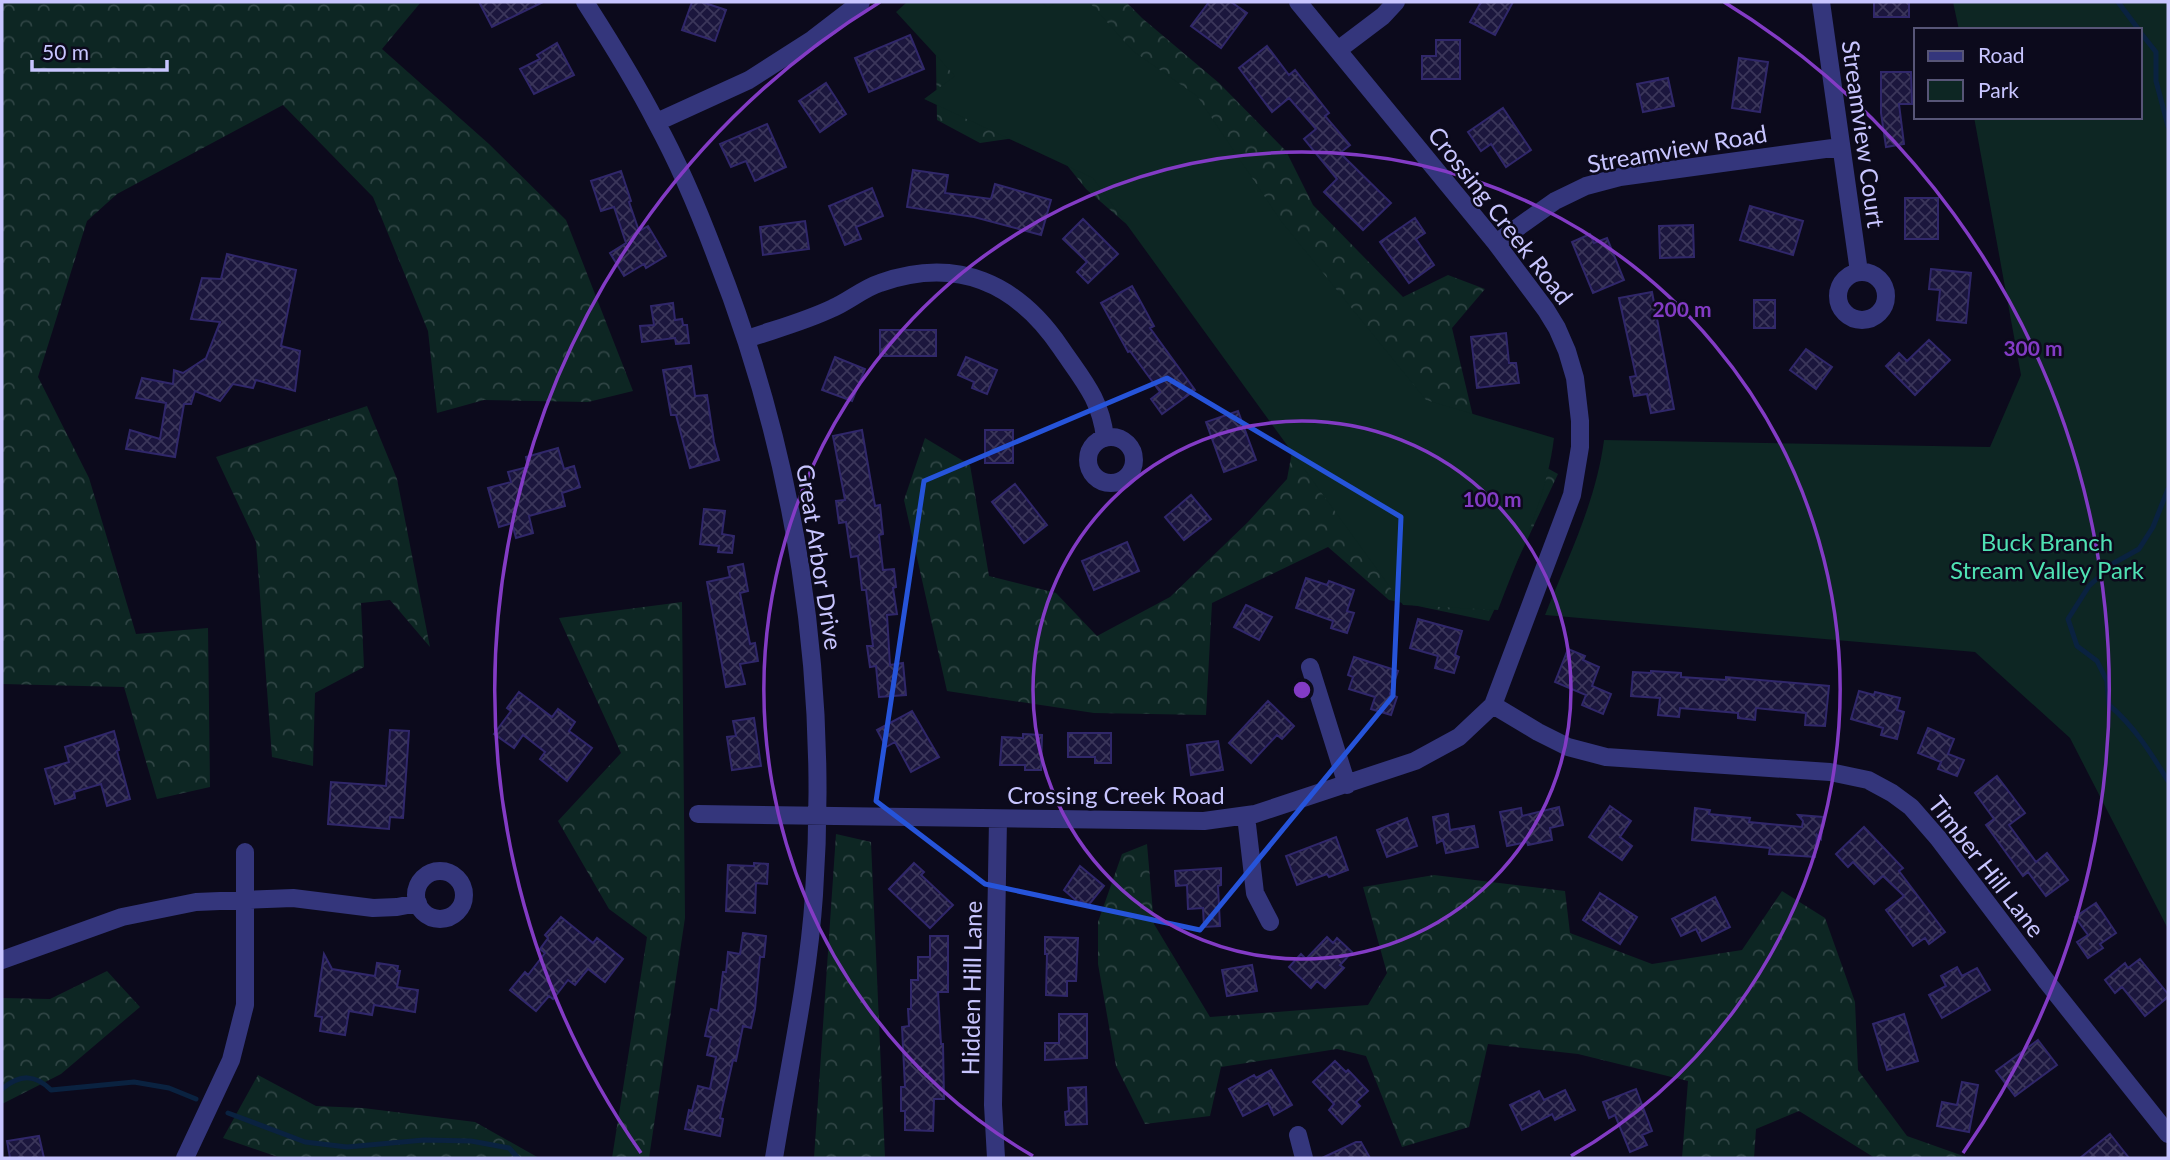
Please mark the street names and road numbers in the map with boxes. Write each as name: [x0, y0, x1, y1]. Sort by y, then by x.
street label: Streamview Court: [1837, 39, 1892, 230]
street label: Streamview Road: [1585, 118, 1769, 178]
street label: Crossing Creek Road: [1423, 120, 1579, 310]
street label: Great Arbor Drive: [791, 462, 849, 652]
street label: Crossing Creek Road: [1007, 780, 1225, 809]
street label: Timber Hill Lane: [1923, 789, 2051, 943]
street label: Hidden Hill Lane: [955, 900, 987, 1076]

